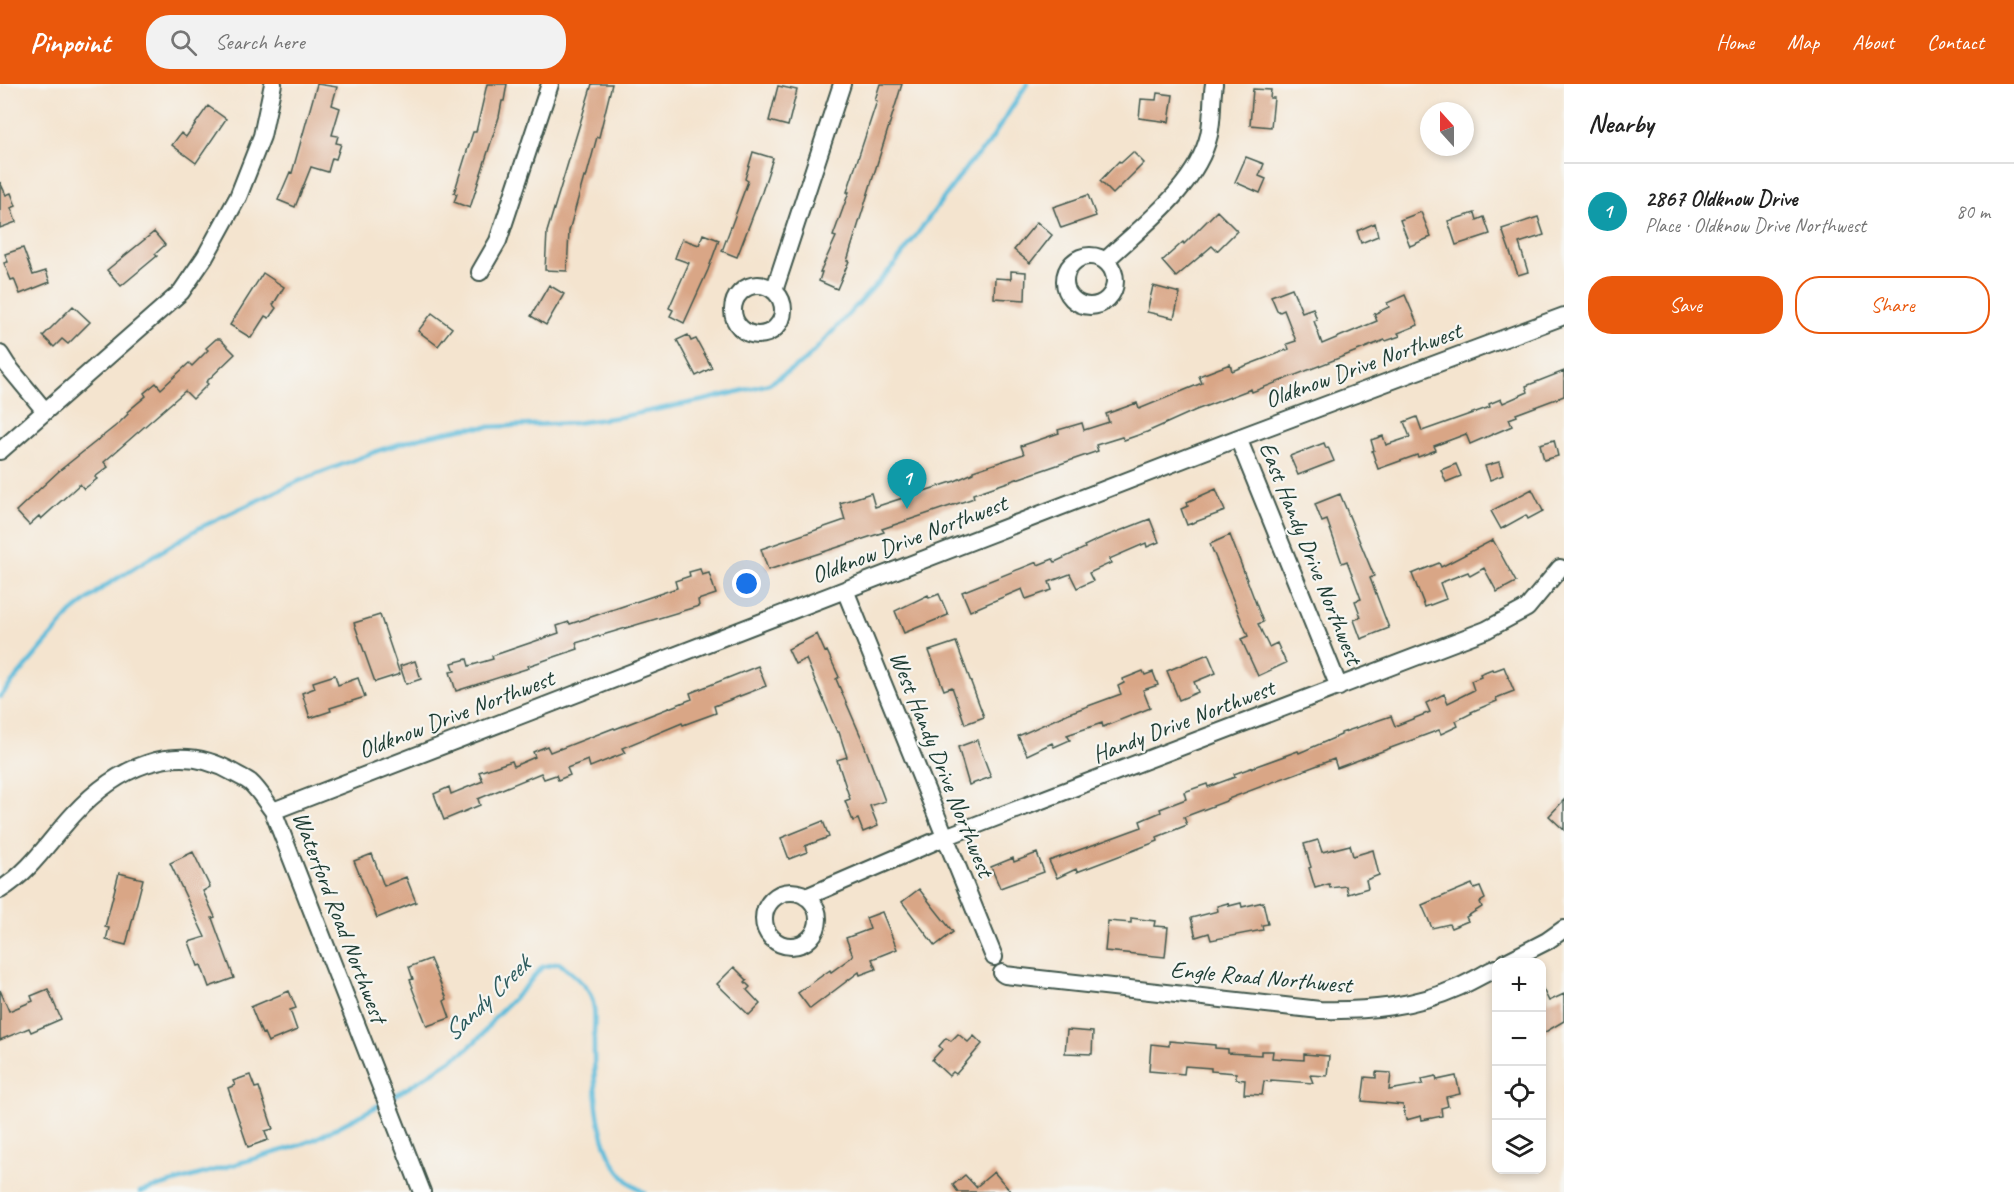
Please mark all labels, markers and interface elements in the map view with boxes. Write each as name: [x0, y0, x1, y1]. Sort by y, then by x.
search box: [146, 15, 566, 69]
text: Pinpoint: [30, 25, 110, 60]
icon: search: [167, 26, 200, 59]
text: Search here: [215, 28, 305, 56]
text: Home: [1716, 29, 1754, 55]
text: Map: [1787, 29, 1819, 55]
text: About: [1852, 29, 1894, 55]
text: Contact: [1927, 29, 1984, 55]
north arrow: [1420, 102, 1474, 156]
text: Nearby: [1588, 107, 1653, 140]
text: 2867 Oldknow Drive: [1645, 185, 1797, 213]
text: 1: [1603, 199, 1612, 224]
text: 80 m: [1956, 199, 1990, 224]
text: Place · Oldknow Drive Northwest: [1645, 213, 1866, 238]
button: Save: [1588, 276, 1783, 334]
button: Share: [1795, 276, 1990, 334]
street label: Oldknow Drive Northwest: [1261, 315, 1467, 414]
street label: East Handy Drive Northwest: [1253, 437, 1370, 671]
pin: 1: [888, 460, 926, 509]
street label: Oldknow Drive Northwest: [807, 487, 1013, 590]
your location: [732, 569, 761, 598]
street label: West Handy Drive Northwest: [883, 647, 1002, 883]
street label: Oldknow Drive Northwest: [354, 662, 560, 765]
street label: Handy Drive Northwest: [1088, 672, 1280, 770]
street label: Waterford Road Northwest: [286, 807, 395, 1029]
water label: Sandy Creek: [436, 945, 540, 1048]
street label: Engle Road Northwest: [1169, 954, 1355, 1000]
map controls: [1492, 958, 1546, 1174]
button: +: [1492, 958, 1546, 1012]
button: −: [1492, 1012, 1546, 1066]
button: locate: [1492, 1066, 1546, 1120]
button: layers: [1492, 1120, 1546, 1174]

